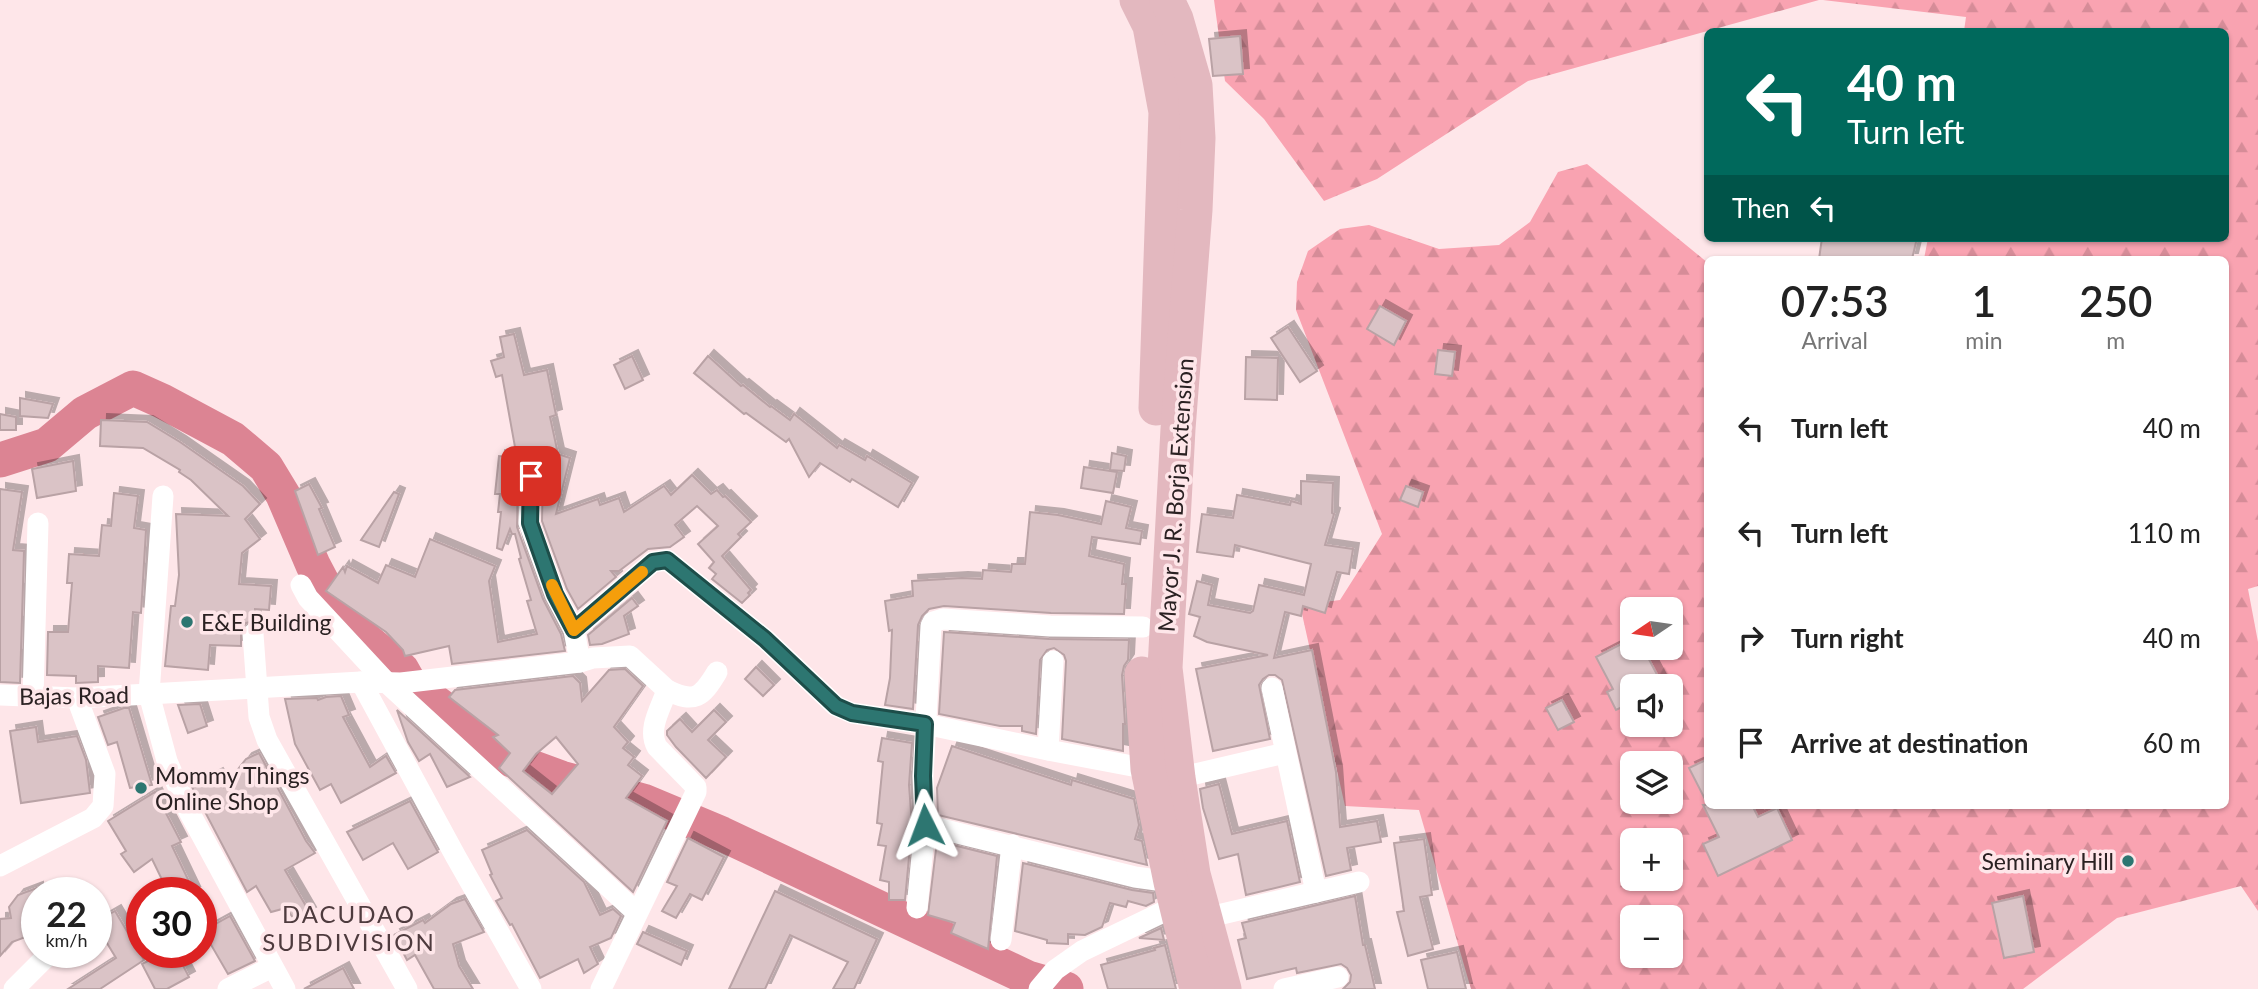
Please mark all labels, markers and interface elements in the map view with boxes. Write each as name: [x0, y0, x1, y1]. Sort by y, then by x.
text: 40 m: [1847, 53, 1957, 111]
icon: left: [1732, 56, 1823, 147]
text: Turn left: [1847, 112, 1964, 151]
icon: left: [1804, 189, 1842, 227]
text: Then: [1732, 192, 1790, 224]
text: 07:53: [1781, 276, 1889, 326]
text: 1: [1972, 276, 1996, 326]
text: 250: [2079, 276, 2152, 326]
text: Arrival: [1802, 326, 1868, 354]
text: min: [1965, 326, 2003, 354]
text: m: [2106, 326, 2125, 354]
street label: Mayor J. R. Borja Extension: [1151, 357, 1199, 633]
icon: left: [1732, 409, 1770, 447]
text: Turn left: [1791, 412, 1888, 444]
text: 40 m: [2143, 412, 2201, 444]
pin: [501, 446, 561, 506]
icon: arrive: [512, 457, 550, 495]
icon: left: [1732, 514, 1770, 552]
text: Turn left: [1791, 517, 1888, 549]
text: 110 m: [2128, 517, 2201, 549]
north arrow: [1620, 597, 1684, 660]
map controls: [1620, 597, 1683, 968]
place label: E&E Building: [201, 608, 331, 636]
marker: E&E Building: [179, 614, 195, 630]
icon: right: [1732, 619, 1770, 657]
text: Turn right: [1791, 622, 1904, 654]
text: 40 m: [2143, 622, 2201, 654]
button: sound: [1620, 674, 1683, 737]
street label: Bajas Road: [19, 680, 129, 710]
icon: arrive: [1732, 724, 1770, 762]
text: Arrive at destination: [1791, 727, 2028, 759]
text: 60 m: [2143, 727, 2201, 759]
button: layers: [1620, 751, 1683, 814]
place label: Mommy Things Online Shop: [155, 761, 310, 815]
marker: Mommy Things Online Shop: [133, 780, 149, 796]
position arrow: [888, 788, 962, 862]
button: +: [1620, 828, 1683, 891]
place label: Seminary Hill: [1981, 847, 2114, 875]
marker: Seminary Hill: [2120, 853, 2136, 869]
speed limit sign: 30: [126, 877, 217, 968]
text: 22: [46, 892, 87, 934]
district label: DACUDAO SUBDIVISION: [262, 899, 436, 956]
button: −: [1620, 905, 1683, 968]
text: km/h: [45, 929, 88, 951]

